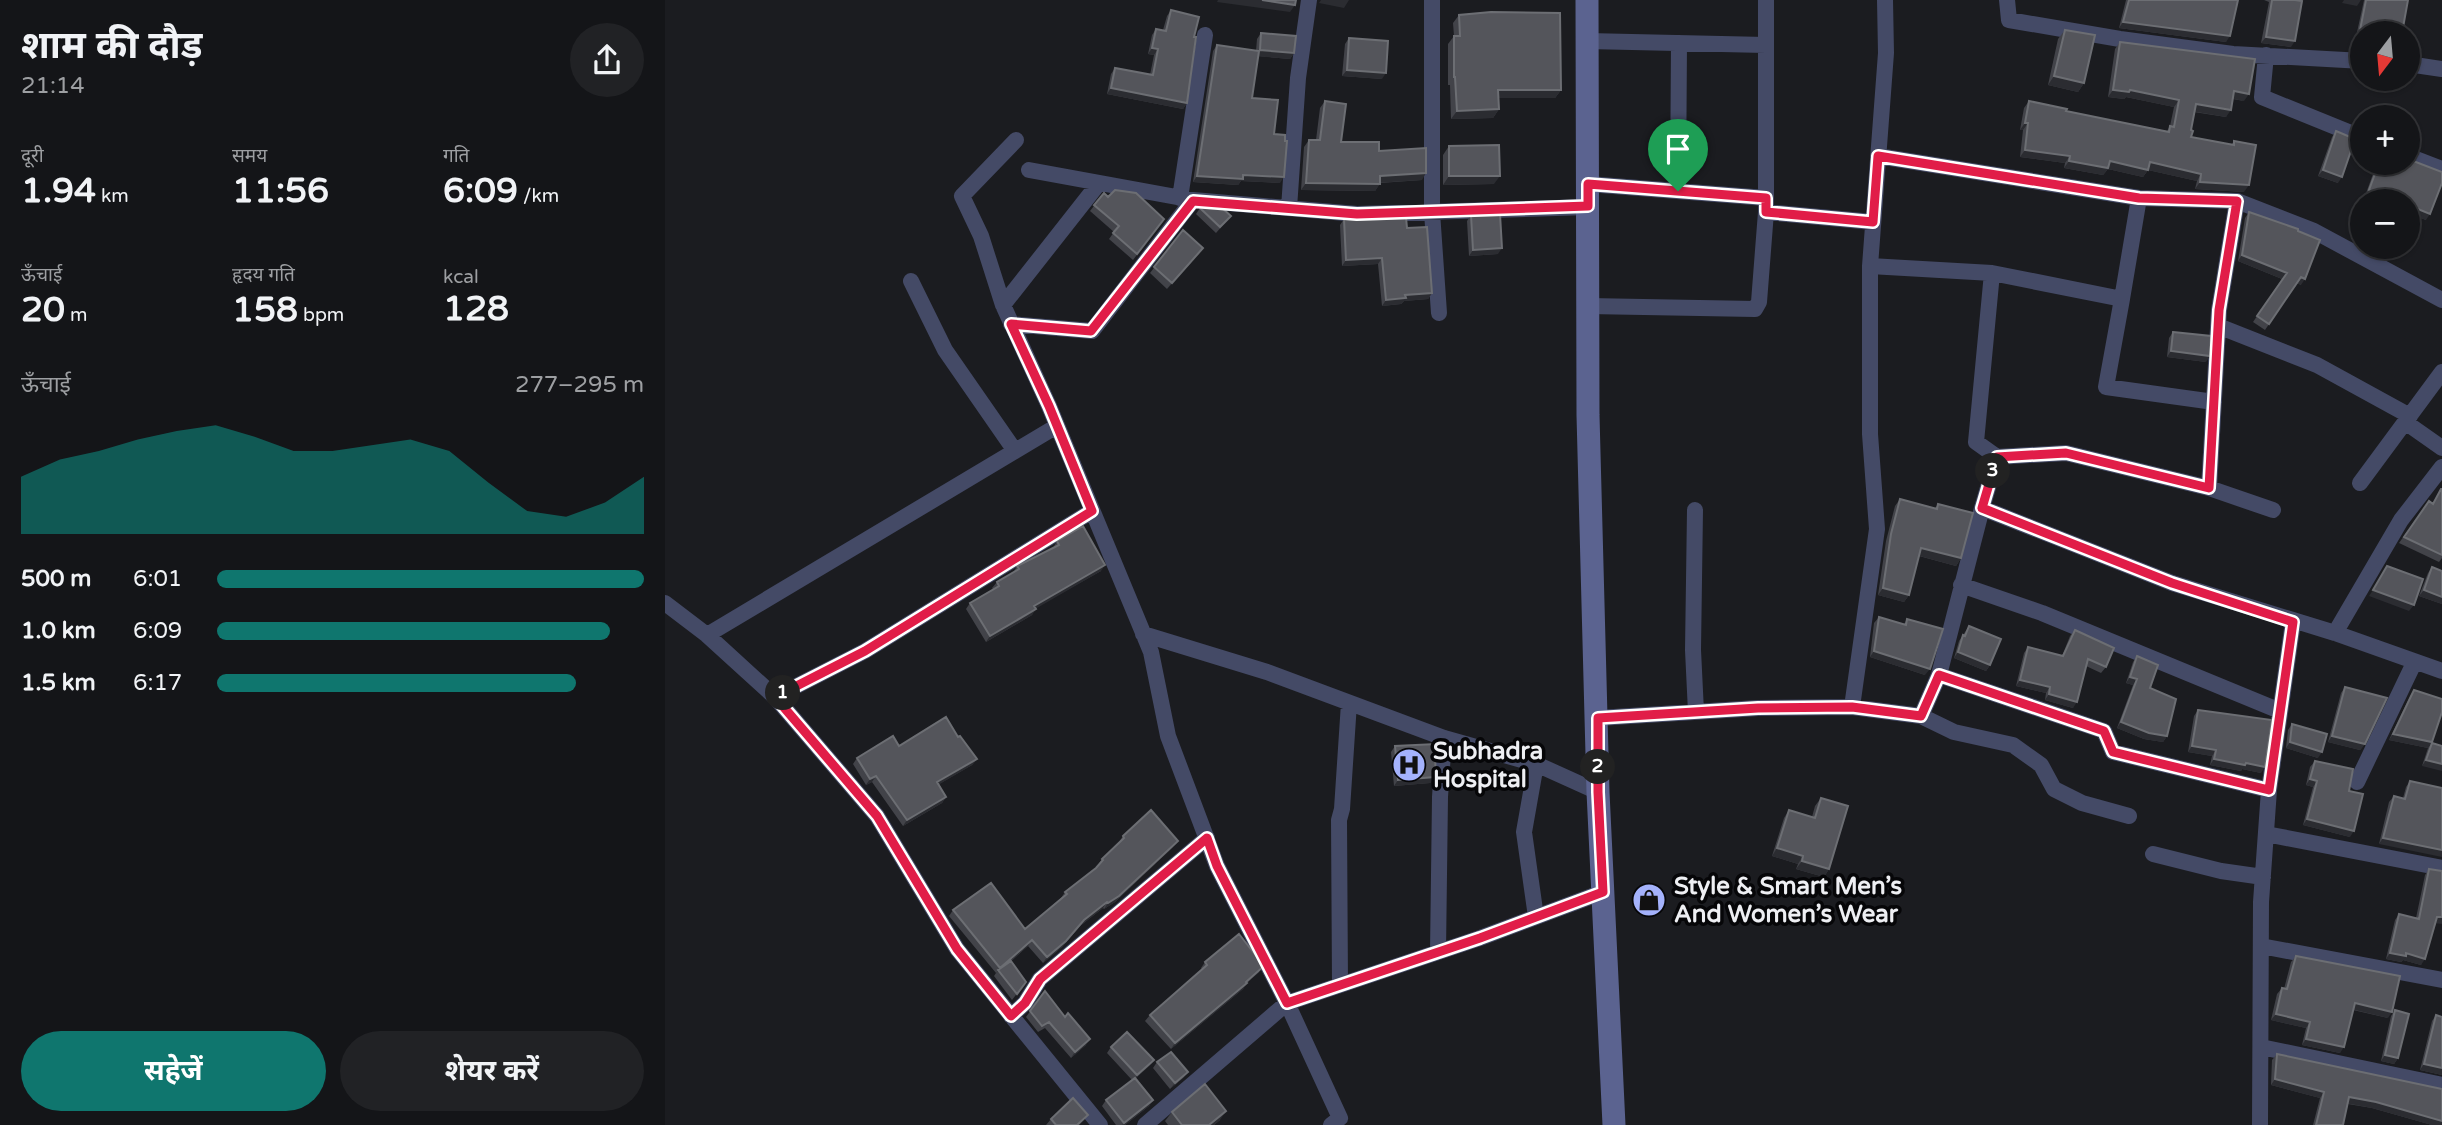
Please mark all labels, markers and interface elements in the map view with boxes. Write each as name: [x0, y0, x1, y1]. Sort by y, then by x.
north arrow: [2350, 21, 2420, 91]
map controls: [2350, 21, 2420, 259]
text: शाम की दौड़: [21, 23, 202, 69]
button: share: [570, 23, 644, 97]
text: 21:14: [21, 72, 85, 100]
button: +: [2350, 105, 2420, 175]
pin: [1648, 119, 1708, 191]
icon: arrive: [1659, 130, 1697, 168]
text: दूरी: [21, 145, 44, 167]
text: समय: [232, 145, 267, 167]
text: गति: [443, 145, 469, 167]
text: 1.94: [21, 170, 96, 212]
text: 11:56: [232, 170, 329, 212]
text: 6:09: [443, 170, 518, 212]
text: km: [96, 185, 129, 207]
text: /km: [518, 185, 559, 207]
button: −: [2350, 189, 2420, 259]
text: ऊँचाई: [21, 264, 62, 286]
text: हृदय गति: [232, 264, 295, 286]
text: kcal: [443, 266, 479, 288]
text: 128: [443, 288, 509, 330]
text: 20: [21, 289, 65, 331]
text: 158: [232, 289, 298, 331]
text: m: [65, 304, 87, 326]
text: bpm: [298, 304, 344, 326]
text: ऊँचाई: [21, 371, 71, 399]
text: 277–295 m: [515, 371, 644, 399]
pin: 3: [1975, 454, 2011, 489]
text: 3: [1987, 459, 1998, 481]
text: 500 m: [21, 565, 91, 593]
text: 6:01: [133, 565, 182, 593]
text: 1.0 km: [21, 617, 96, 645]
text: 6:09: [133, 617, 182, 645]
text: 1.5 km: [21, 669, 96, 697]
text: 6:17: [133, 669, 182, 697]
pin: 1: [765, 676, 801, 710]
text: 1: [777, 681, 788, 703]
place label: Subhadra Hospital: [1433, 737, 1543, 794]
hospital icon: Subhadra Hospital: [1390, 746, 1428, 784]
pin: 2: [1581, 750, 1615, 784]
text: 2: [1592, 755, 1603, 777]
place label: Style & Smart Men’s And Women’s Wear: [1674, 872, 1902, 929]
shop icon: Style & Smart Men’s And Women’s Wear: [1630, 881, 1668, 919]
button: सहेजें: [21, 1031, 326, 1111]
button: शेयर करें: [340, 1031, 644, 1111]

